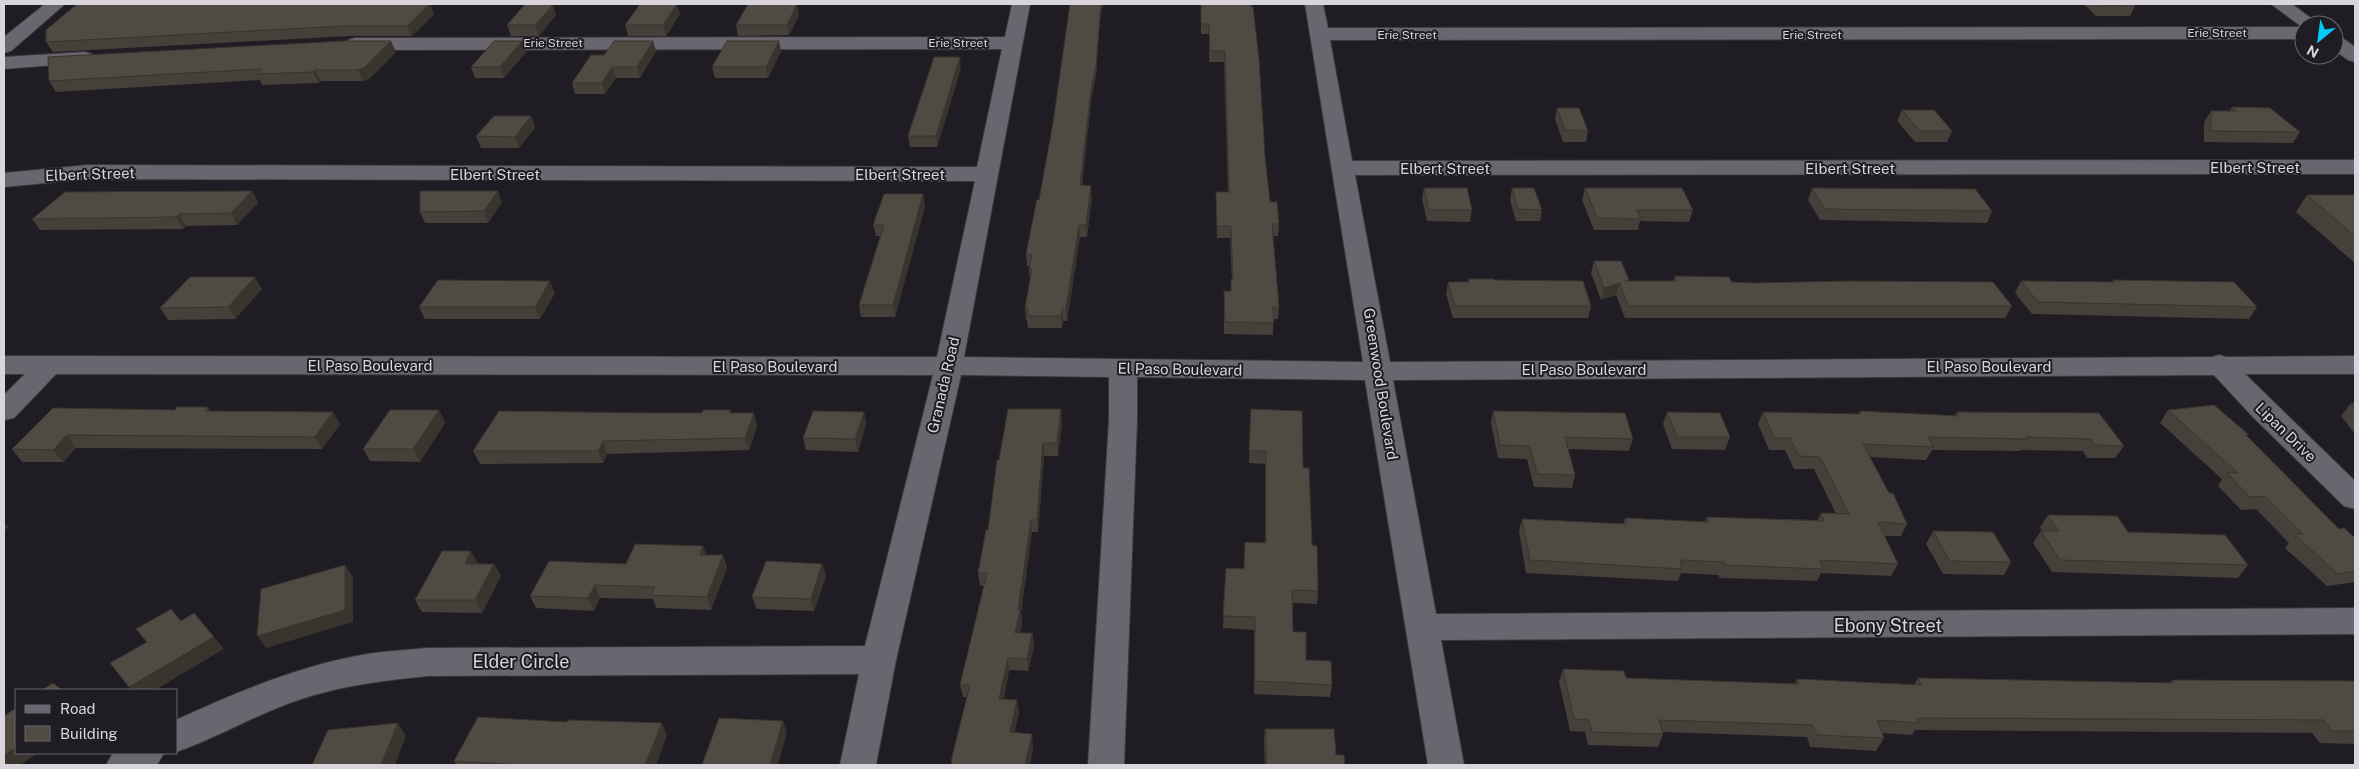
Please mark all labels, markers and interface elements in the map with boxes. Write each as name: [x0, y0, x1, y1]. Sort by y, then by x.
north arrow: [2294, 15, 2344, 65]
street label: Erie Street: [2187, 26, 2247, 40]
street label: Erie Street: [1377, 28, 1437, 42]
street label: Erie Street: [1782, 28, 1842, 42]
street label: Erie Street: [523, 36, 583, 50]
street label: Erie Street: [928, 36, 988, 50]
text: N: [2304, 42, 2321, 61]
street label: Elbert Street: [2210, 159, 2300, 176]
street label: Elbert Street: [1400, 160, 1490, 177]
street label: Elbert Street: [1805, 160, 1895, 177]
street label: Elbert Street: [45, 164, 135, 184]
street label: Elbert Street: [450, 166, 540, 183]
street label: Elbert Street: [855, 166, 945, 183]
street label: Greenwood Boulevard: [1361, 307, 1401, 461]
street label: Granada Road: [924, 335, 962, 435]
street label: El Paso Boulevard: [308, 357, 432, 374]
street label: El Paso Boulevard: [713, 358, 837, 375]
street label: El Paso Boulevard: [1927, 358, 2051, 375]
street label: El Paso Boulevard: [1117, 359, 1243, 379]
street label: El Paso Boulevard: [1522, 361, 1646, 378]
street label: Lipan Drive: [2252, 399, 2320, 465]
street label: Ebony Street: [1834, 615, 1942, 636]
street label: Elder Circle: [472, 651, 570, 672]
legend: [15, 689, 178, 754]
text: Road: [60, 700, 96, 717]
text: Building: [60, 725, 118, 742]

